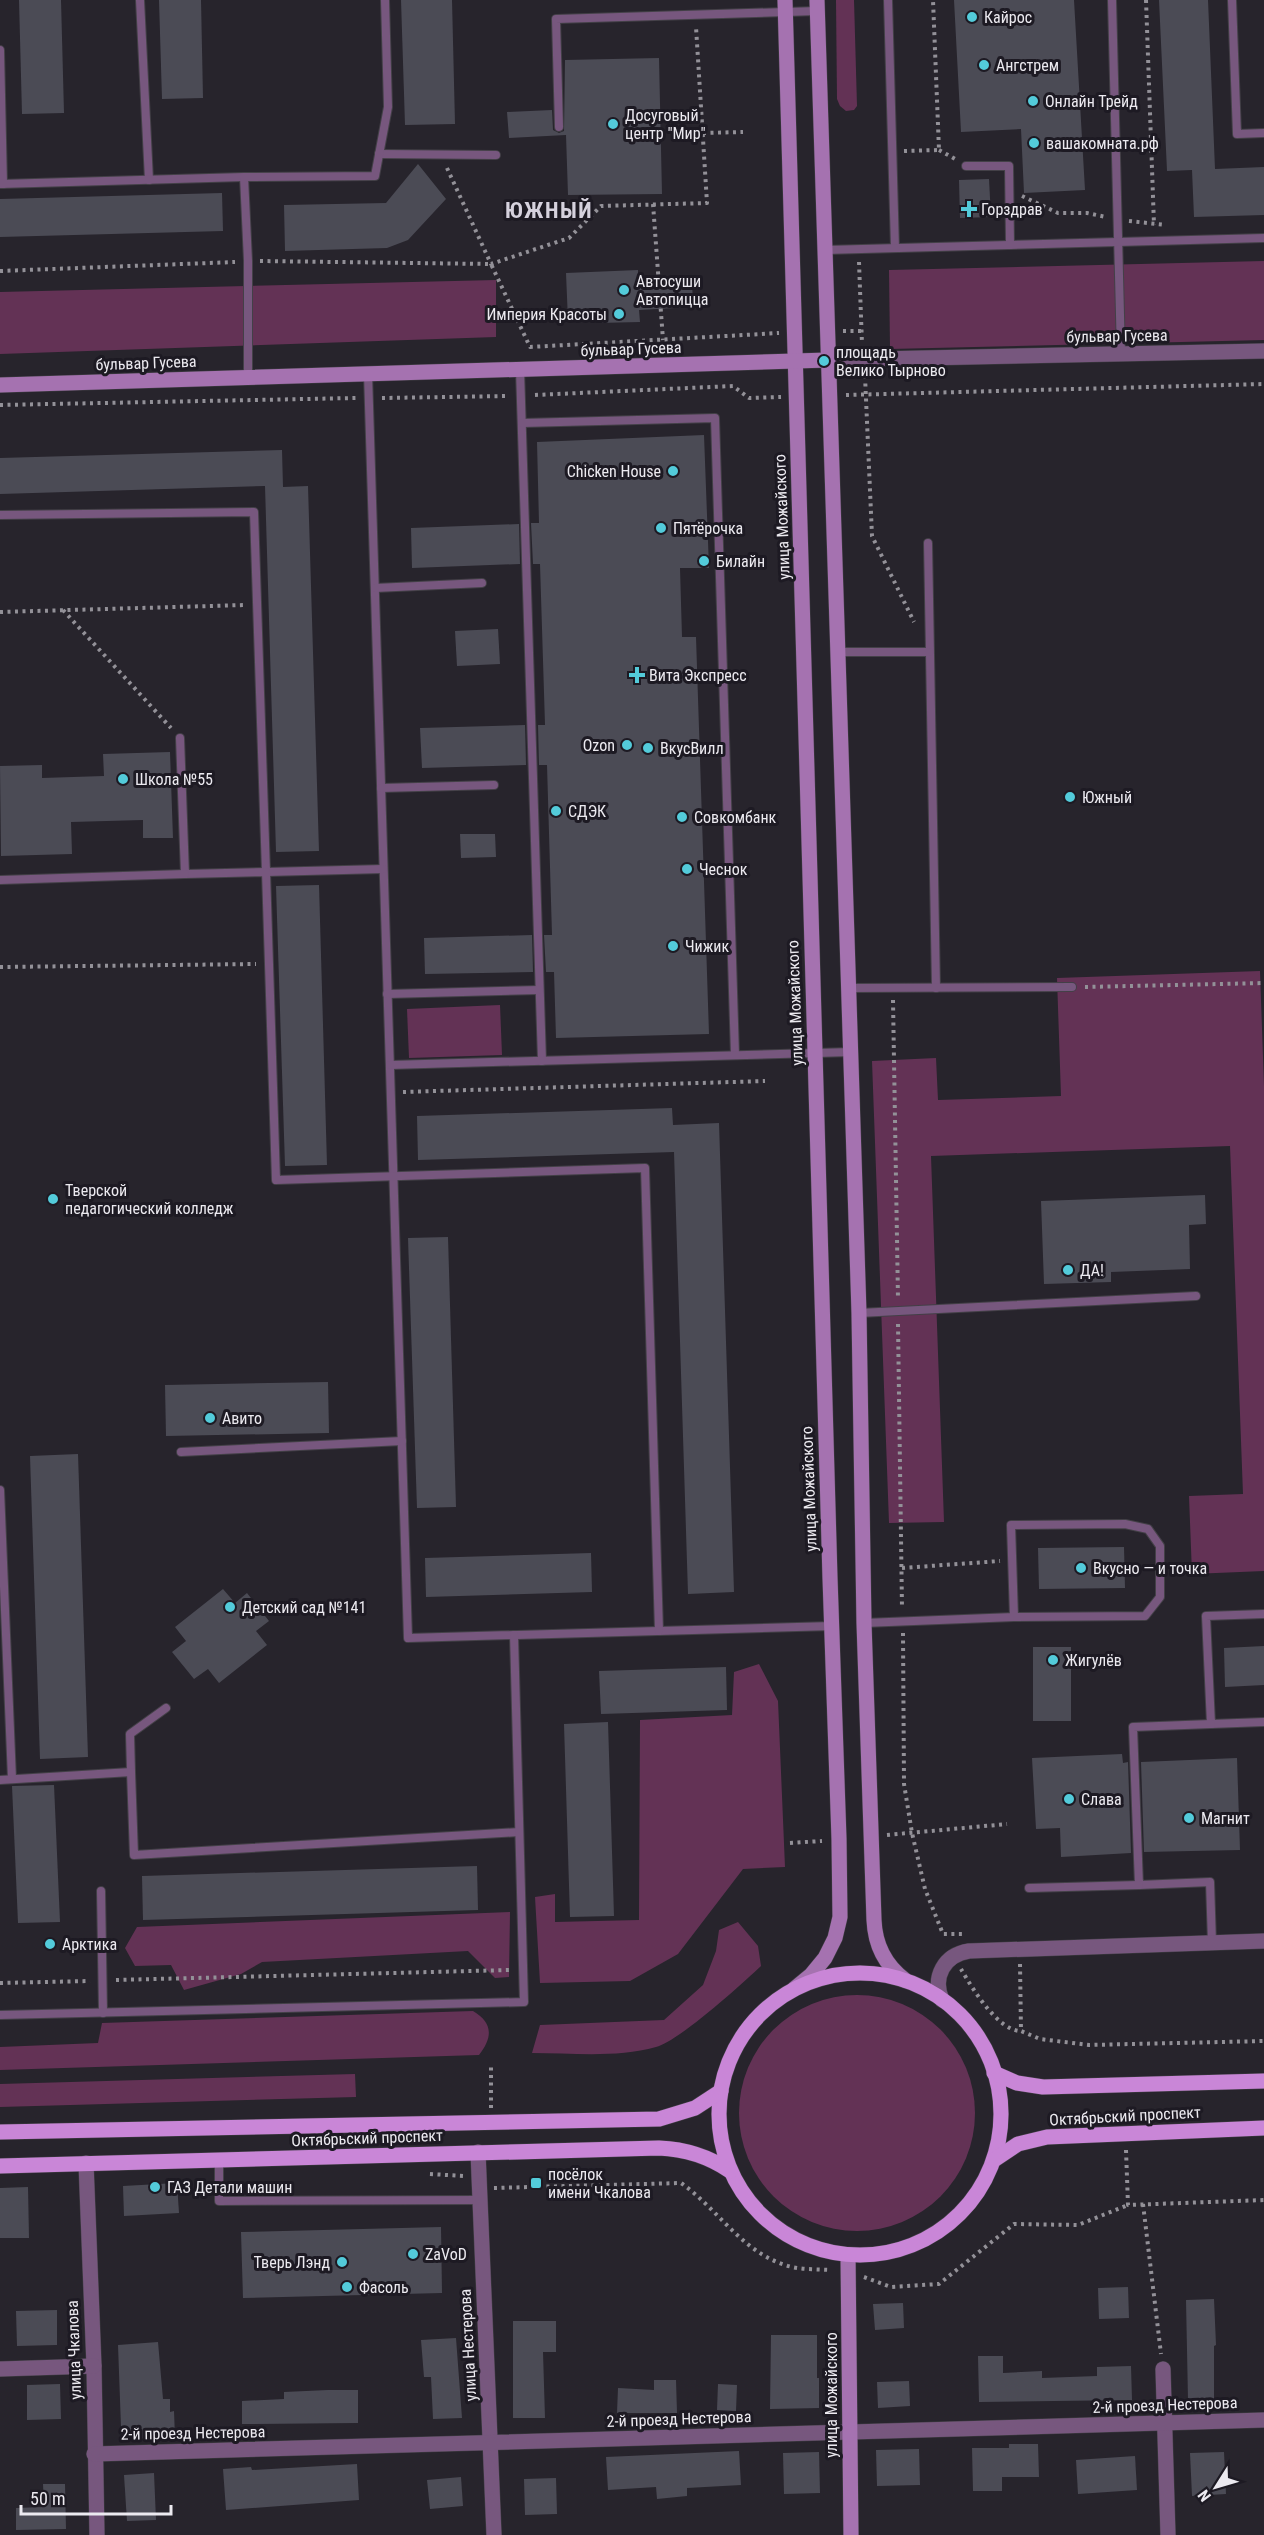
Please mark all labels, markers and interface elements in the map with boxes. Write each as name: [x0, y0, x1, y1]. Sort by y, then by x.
place label: Кайрос: [984, 8, 1032, 27]
marker: Кайрос: [965, 10, 979, 24]
place label: Ангстрем: [996, 56, 1059, 75]
marker: Ангстрем: [977, 58, 991, 72]
place label: Онлайн Трейд: [1045, 92, 1138, 111]
marker: Онлайн Трейд: [1026, 94, 1040, 108]
place label: Досуговый центр "Мир": [625, 106, 706, 143]
marker: Досуговый центр "Мир": [606, 117, 620, 131]
place label: вашакомната.рф: [1046, 134, 1159, 153]
marker: вашакомната.рф: [1027, 136, 1041, 150]
district label: ЮЖНЫЙ: [505, 198, 593, 223]
place label: Горздрав: [981, 200, 1043, 219]
marker: Горздрав: [962, 202, 976, 216]
place label: Автосуши Автопицца: [636, 272, 708, 309]
marker: Автосуши Автопицца: [617, 283, 631, 297]
place label: Империя Красоты: [486, 305, 607, 324]
marker: Империя Красоты: [612, 307, 626, 321]
street label: бульвар Гусева: [1066, 326, 1168, 346]
street label: бульвар Гусева: [580, 338, 682, 360]
place label: площадь Велико Тырново: [836, 343, 946, 380]
street label: бульвар Гусева: [95, 352, 197, 374]
marker: площадь Велико Тырново: [817, 354, 831, 368]
street label: улица Можайского: [770, 454, 794, 580]
place label: Chicken House: [567, 462, 661, 481]
marker: Chicken House: [666, 464, 680, 478]
place label: Пятёрочка: [673, 519, 743, 538]
marker: Пятёрочка: [654, 521, 668, 535]
place label: Билайн: [716, 552, 765, 571]
marker: Билайн: [697, 554, 711, 568]
place label: Вита Экспресс: [649, 666, 747, 685]
marker: Вита Экспресс: [630, 668, 644, 682]
place label: Ozon: [583, 736, 615, 755]
marker: Ozon: [620, 738, 634, 752]
place label: ВкусВилл: [660, 739, 724, 758]
marker: ВкусВилл: [641, 741, 655, 755]
place label: Школа №55: [135, 770, 213, 789]
marker: Школа №55: [116, 772, 130, 786]
place label: Южный: [1082, 788, 1132, 807]
marker: Южный: [1063, 790, 1077, 804]
place label: СДЭК: [568, 802, 606, 821]
marker: СДЭК: [549, 804, 563, 818]
place label: Совкомбанк: [694, 808, 777, 827]
marker: Совкомбанк: [675, 810, 689, 824]
place label: Чеснок: [699, 860, 748, 879]
marker: Чеснок: [680, 862, 694, 876]
place label: Чижик: [685, 937, 730, 956]
marker: Чижик: [666, 939, 680, 953]
street label: улица Можайского: [783, 940, 807, 1066]
place label: Тверской педагогический колледж: [65, 1181, 234, 1218]
marker: Тверской педагогический колледж: [46, 1192, 60, 1206]
place label: ДА!: [1080, 1261, 1104, 1280]
marker: ДА!: [1061, 1263, 1075, 1277]
place label: Авито: [222, 1409, 262, 1428]
marker: Авито: [203, 1411, 217, 1425]
street label: улица Можайского: [797, 1426, 821, 1552]
place label: Вкусно — и точка: [1093, 1559, 1207, 1578]
marker: Вкусно — и точка: [1074, 1561, 1088, 1575]
place label: Детский сад №141: [242, 1598, 366, 1617]
marker: Детский сад №141: [223, 1600, 237, 1614]
place label: Жигулёв: [1065, 1651, 1122, 1670]
marker: Жигулёв: [1046, 1653, 1060, 1667]
place label: Слава: [1081, 1790, 1122, 1809]
marker: Слава: [1062, 1792, 1076, 1806]
place label: Магнит: [1201, 1809, 1250, 1828]
marker: Магнит: [1182, 1811, 1196, 1825]
place label: Арктика: [62, 1935, 117, 1954]
marker: Арктика: [43, 1937, 57, 1951]
street label: Октябрьский проспект: [1049, 2103, 1201, 2129]
street label: Октябрьский проспект: [291, 2126, 443, 2150]
place label: посёлок имени Чкалова: [548, 2165, 651, 2202]
marker: посёлок имени Чкалова: [529, 2176, 543, 2190]
place label: ГАЗ Детали машин: [167, 2178, 292, 2197]
marker: ГАЗ Детали машин: [148, 2180, 162, 2194]
place label: ZaVoD: [425, 2245, 467, 2264]
marker: ZaVoD: [406, 2247, 420, 2261]
place label: Тверь Лэнд: [254, 2253, 330, 2272]
marker: Тверь Лэнд: [335, 2255, 349, 2269]
place label: Фасоль: [359, 2278, 409, 2297]
marker: Фасоль: [340, 2280, 354, 2294]
street label: улица Нестерова: [456, 2288, 480, 2402]
street label: улица Чкалова: [63, 2300, 85, 2400]
street label: улица Можайского: [822, 2332, 841, 2458]
street label: 2-й проезд Нестерова: [1092, 2393, 1238, 2417]
street label: 2-й проезд Нестерова: [606, 2407, 752, 2431]
street label: 2-й проезд Нестерова: [120, 2422, 266, 2444]
north arrow: [1186, 2457, 1246, 2517]
scale bar: [21, 2478, 171, 2516]
text: N: [1194, 2486, 1215, 2505]
text: 50 m: [30, 2488, 65, 2509]

